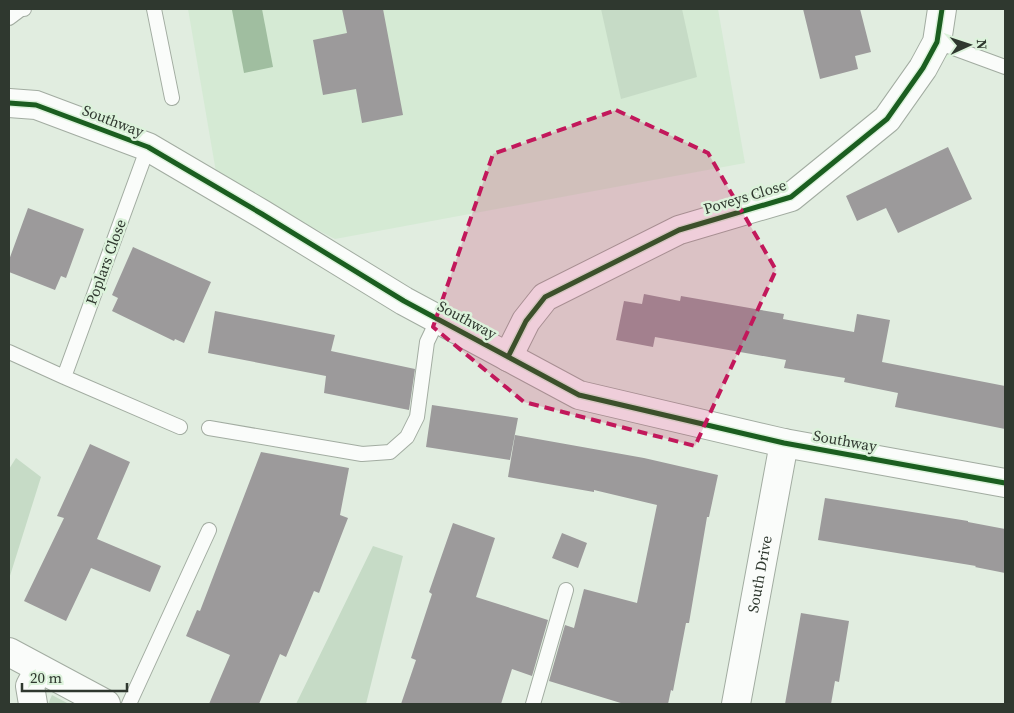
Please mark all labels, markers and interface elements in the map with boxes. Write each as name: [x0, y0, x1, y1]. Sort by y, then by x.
north arrow: [944, 20, 994, 70]
text: N: [972, 39, 992, 50]
street label: Southway: [79, 99, 147, 142]
street label: Poveys Close: [701, 174, 789, 219]
street label: Poplars Close: [80, 216, 131, 308]
street label: Southway: [434, 295, 501, 344]
street label: Southway: [812, 425, 879, 456]
street label: South Drive: [742, 533, 777, 614]
scale bar: [22, 660, 128, 692]
text: 20 m: [30, 667, 62, 688]

